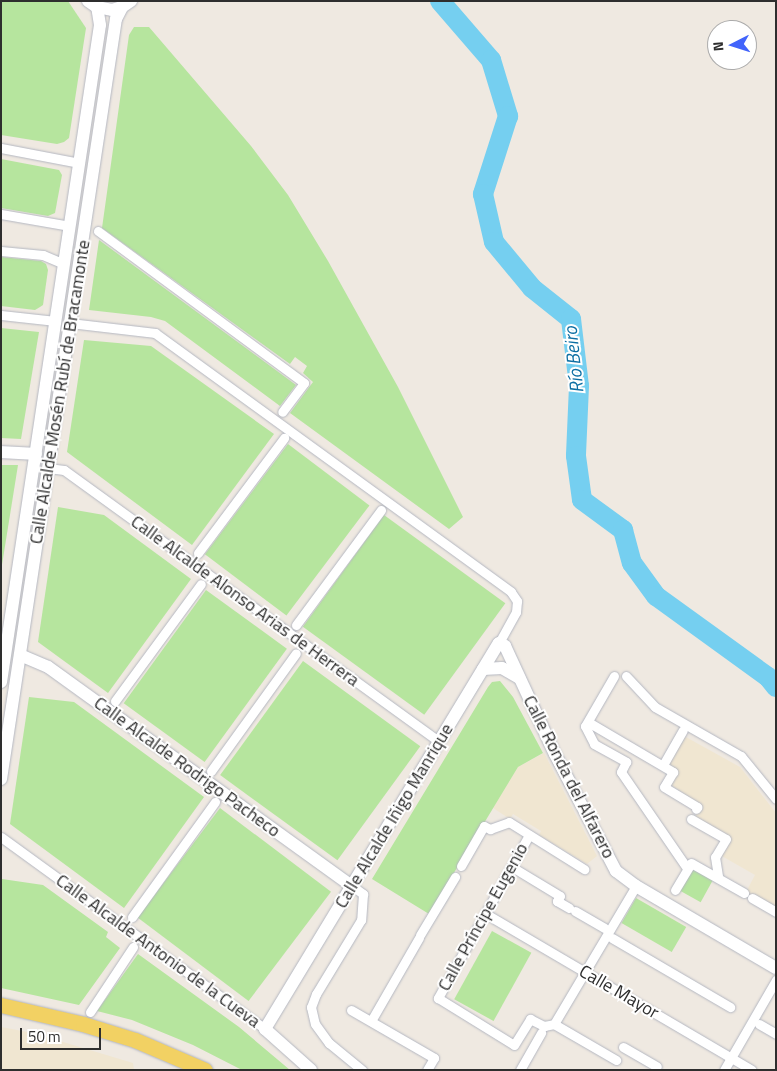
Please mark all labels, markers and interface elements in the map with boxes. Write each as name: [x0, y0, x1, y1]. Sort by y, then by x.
north arrow: [707, 20, 757, 70]
text: N: [707, 41, 728, 52]
street label: Calle Alcalde Mosén Rubí de Bracamonte: [25, 238, 95, 546]
water label: Río Beiro: [558, 325, 588, 395]
street label: Calle Alcalde Alonso Arias de Herrera: [127, 511, 363, 691]
street label: Calle Alcalde Rodrigo Pacheco: [90, 692, 284, 842]
street label: Calle Ronda del Alfarero: [519, 692, 619, 862]
street label: Calle Alcalde Iñigo Manrique: [330, 720, 458, 912]
street label: Calle Príncipe Eugenio: [433, 839, 533, 995]
street label: Calle Alcalde Antonio de la Cueva: [52, 870, 264, 1032]
street label: Calle Mayor: [575, 961, 663, 1023]
scale bar: [22, 1018, 104, 1050]
text: 50 m: [28, 1025, 61, 1048]

